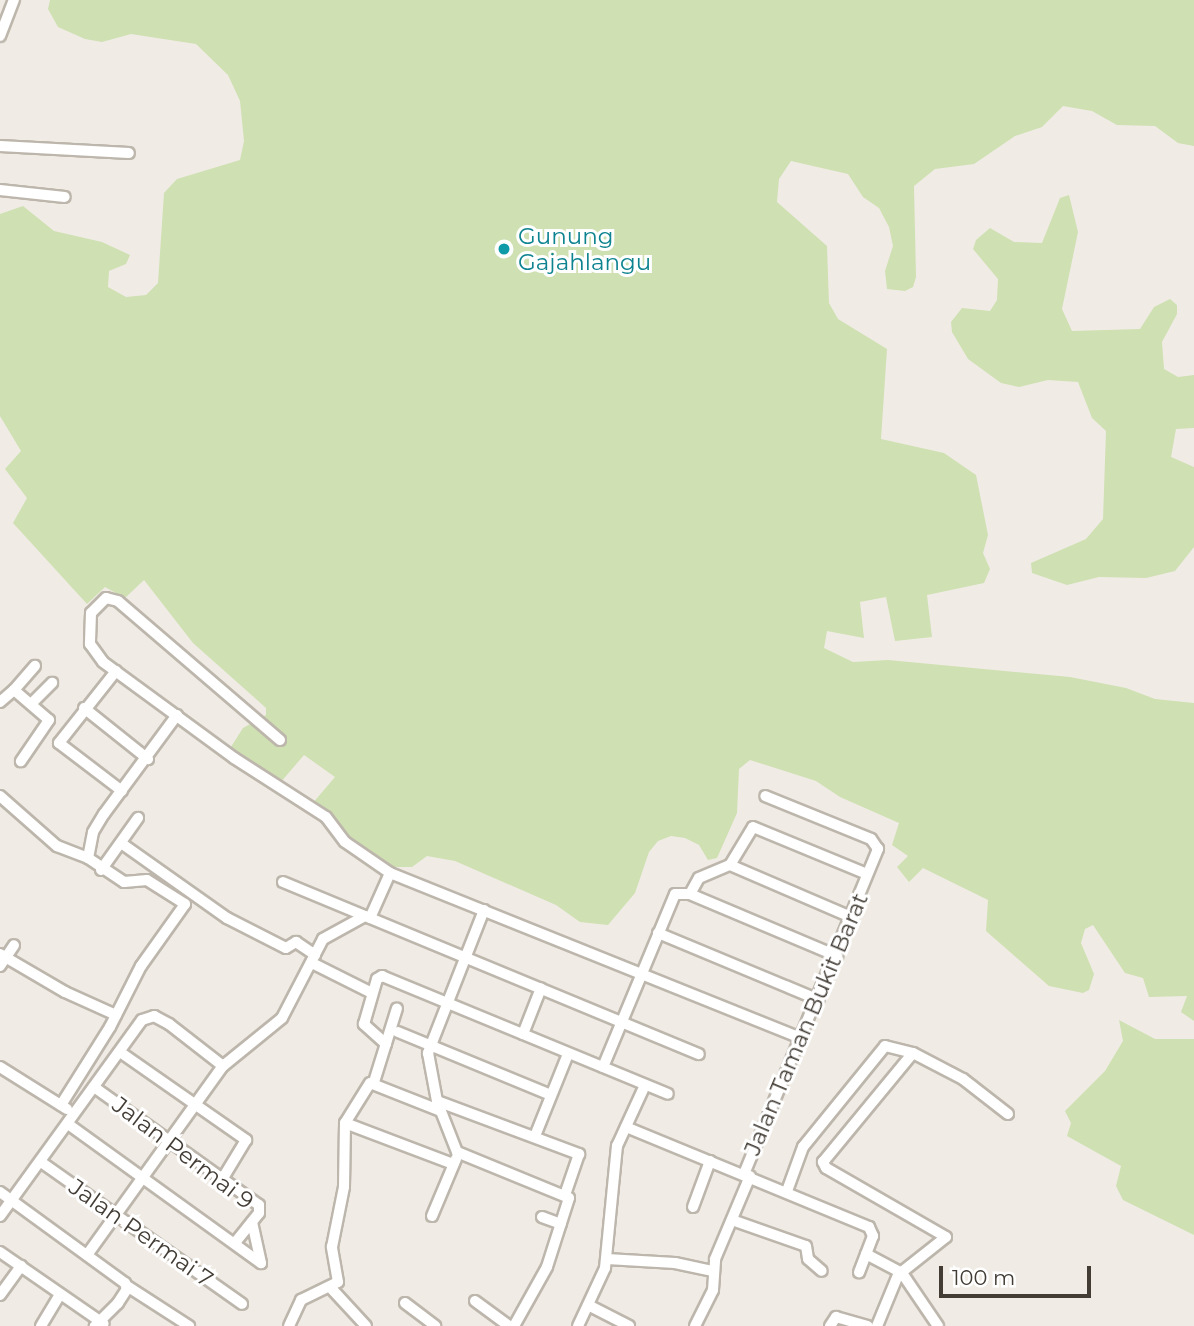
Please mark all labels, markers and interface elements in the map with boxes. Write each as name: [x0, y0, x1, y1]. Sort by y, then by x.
place label: Gunung Gajahlangu: [518, 222, 651, 276]
marker: Gunung Gajahlangu: [496, 241, 512, 257]
street label: Jalan Taman Bukit Barat: [738, 889, 874, 1159]
street label: Jalan Permai 9: [107, 1091, 259, 1215]
street label: Jalan Permai 7: [64, 1173, 218, 1293]
scale bar: [942, 1252, 1094, 1296]
text: 100 m: [952, 1265, 1015, 1290]

